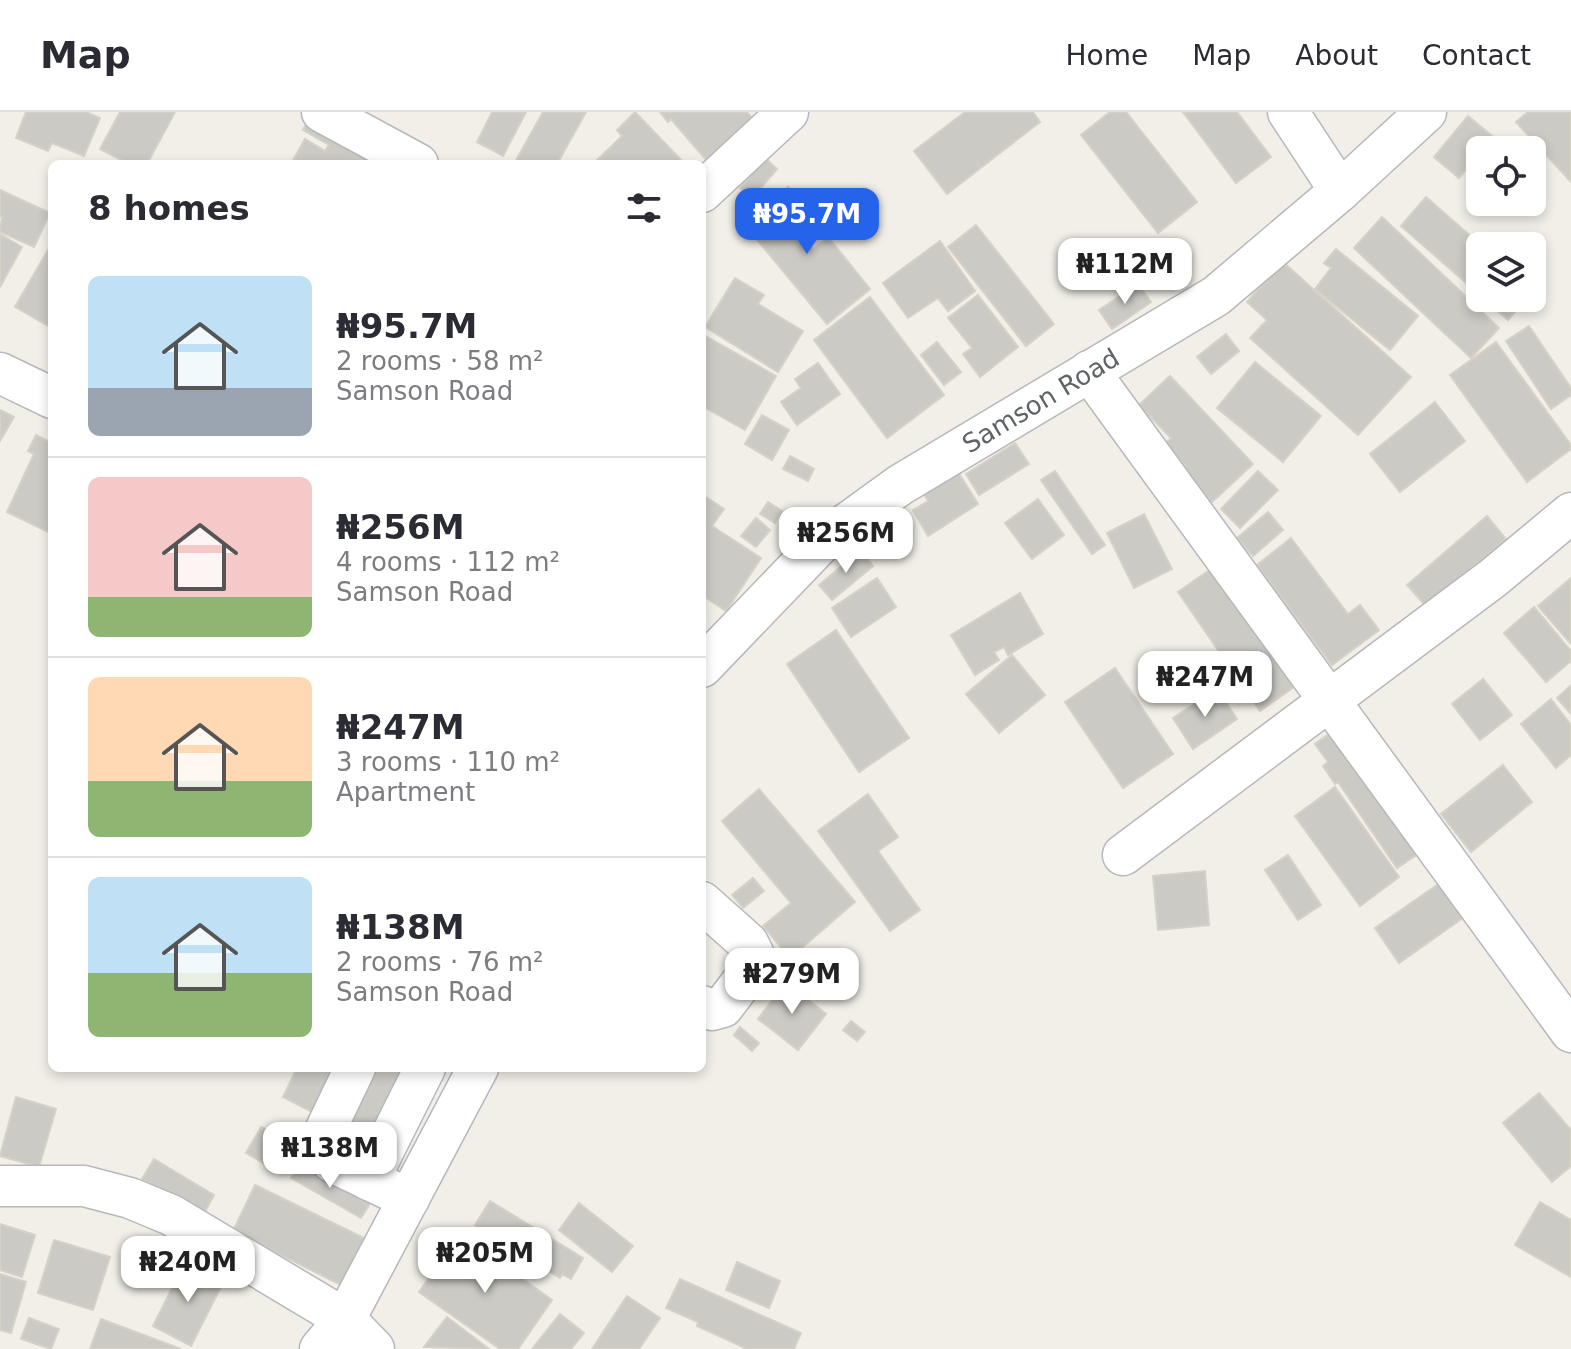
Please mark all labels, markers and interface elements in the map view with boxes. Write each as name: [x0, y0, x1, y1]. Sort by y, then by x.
text: Map: [40, 33, 131, 77]
text: Home: [1065, 39, 1148, 72]
text: Map: [1192, 39, 1251, 72]
text: About: [1295, 39, 1378, 72]
text: Contact: [1422, 39, 1531, 72]
map controls: [1466, 136, 1546, 312]
button: locate: [1466, 136, 1546, 216]
icon: filters: [622, 186, 666, 230]
text: 8 homes: [88, 188, 250, 228]
pin: ₦95.7M: [742, 188, 872, 256]
text: ₦95.7M: [753, 199, 861, 229]
button: layers: [1466, 232, 1546, 312]
pin: ₦112M: [1069, 238, 1181, 306]
text: ₦112M: [1076, 249, 1174, 279]
text: ₦95.7M: [336, 306, 477, 346]
icon: home: [152, 308, 248, 404]
street label: Samson Road: [957, 342, 1125, 459]
text: 2 rooms · 58 m²: [336, 346, 544, 376]
text: Samson Road: [336, 376, 513, 406]
text: ₦256M: [336, 507, 464, 547]
pin: ₦256M: [790, 507, 902, 575]
icon: home: [152, 509, 248, 605]
text: ₦256M: [797, 518, 895, 548]
text: 4 rooms · 112 m²: [336, 547, 560, 577]
text: Samson Road: [336, 577, 513, 607]
pin: ₦247M: [1149, 651, 1261, 719]
text: ₦247M: [1156, 662, 1254, 692]
text: ₦247M: [336, 707, 464, 747]
icon: home: [152, 709, 248, 805]
text: 3 rooms · 110 m²: [336, 747, 560, 777]
text: Apartment: [336, 777, 475, 807]
text: ₦138M: [336, 907, 464, 947]
icon: home: [152, 909, 248, 1005]
text: 2 rooms · 76 m²: [336, 947, 544, 977]
pin: ₦279M: [736, 948, 848, 1016]
text: ₦279M: [743, 959, 841, 989]
text: Samson Road: [336, 977, 513, 1007]
pin: ₦138M: [274, 1122, 386, 1190]
text: ₦138M: [281, 1133, 379, 1163]
pin: ₦205M: [429, 1227, 541, 1295]
pin: ₦240M: [132, 1236, 244, 1304]
text: ₦205M: [436, 1238, 534, 1268]
text: ₦240M: [139, 1247, 237, 1277]

